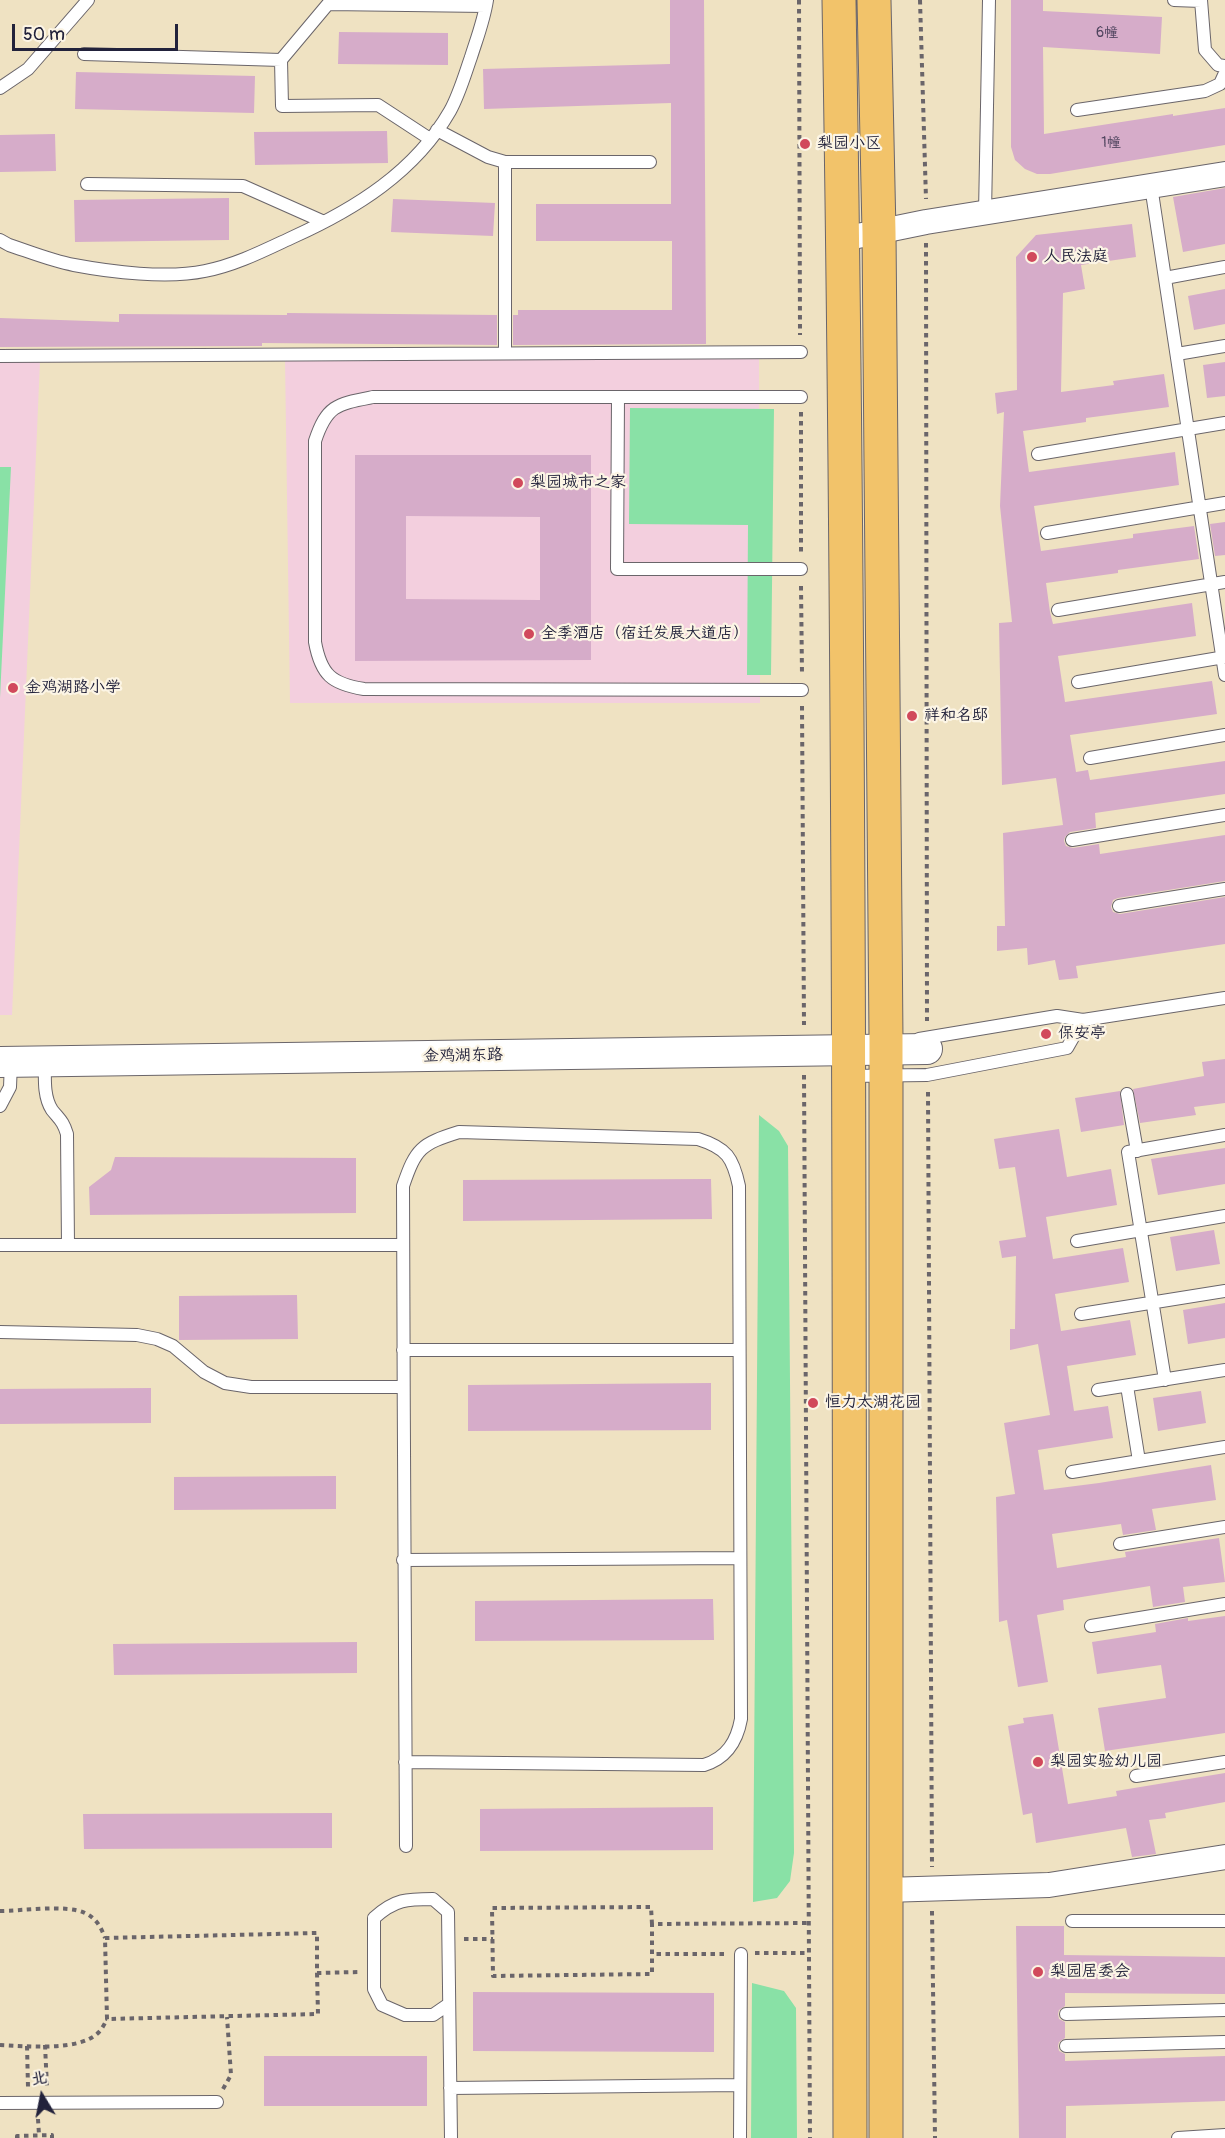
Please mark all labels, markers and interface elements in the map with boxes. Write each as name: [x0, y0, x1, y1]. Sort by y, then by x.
scale bar: [15, 12, 182, 50]
text: 50 m: [23, 23, 65, 46]
house number: 6幢: [1096, 25, 1118, 41]
place label: 梨园小区: [817, 134, 881, 154]
house number: 1幢: [1101, 135, 1121, 151]
marker: 梨园小区: [798, 137, 812, 151]
place label: 人民法庭: [1044, 247, 1108, 267]
marker: 人民法庭: [1025, 250, 1039, 264]
place label: 梨园城市之家: [530, 473, 626, 493]
marker: 梨园城市之家: [511, 476, 525, 490]
place label: 全季酒店（宿迁发展大道店）: [541, 624, 749, 644]
marker: 全季酒店（宿迁发展大道店）: [522, 627, 536, 641]
place label: 金鸡湖路小学: [25, 678, 121, 698]
marker: 金鸡湖路小学: [6, 681, 20, 695]
place label: 祥和名邸: [924, 706, 988, 726]
marker: 祥和名邸: [905, 709, 919, 723]
place label: 保安亭: [1058, 1024, 1106, 1044]
marker: 保安亭: [1039, 1027, 1053, 1041]
street label: 金鸡湖东路: [423, 1046, 503, 1066]
place label: 恒力太湖花园: [825, 1393, 921, 1413]
marker: 恒力太湖花园: [806, 1396, 820, 1410]
place label: 梨园实验幼儿园: [1050, 1752, 1162, 1772]
marker: 梨园实验幼儿园: [1031, 1755, 1045, 1769]
place label: 梨园居委会: [1050, 1962, 1130, 1982]
marker: 梨园居委会: [1031, 1965, 1045, 1979]
north arrow: [12, 2066, 72, 2126]
text: 北: [29, 2067, 48, 2090]

